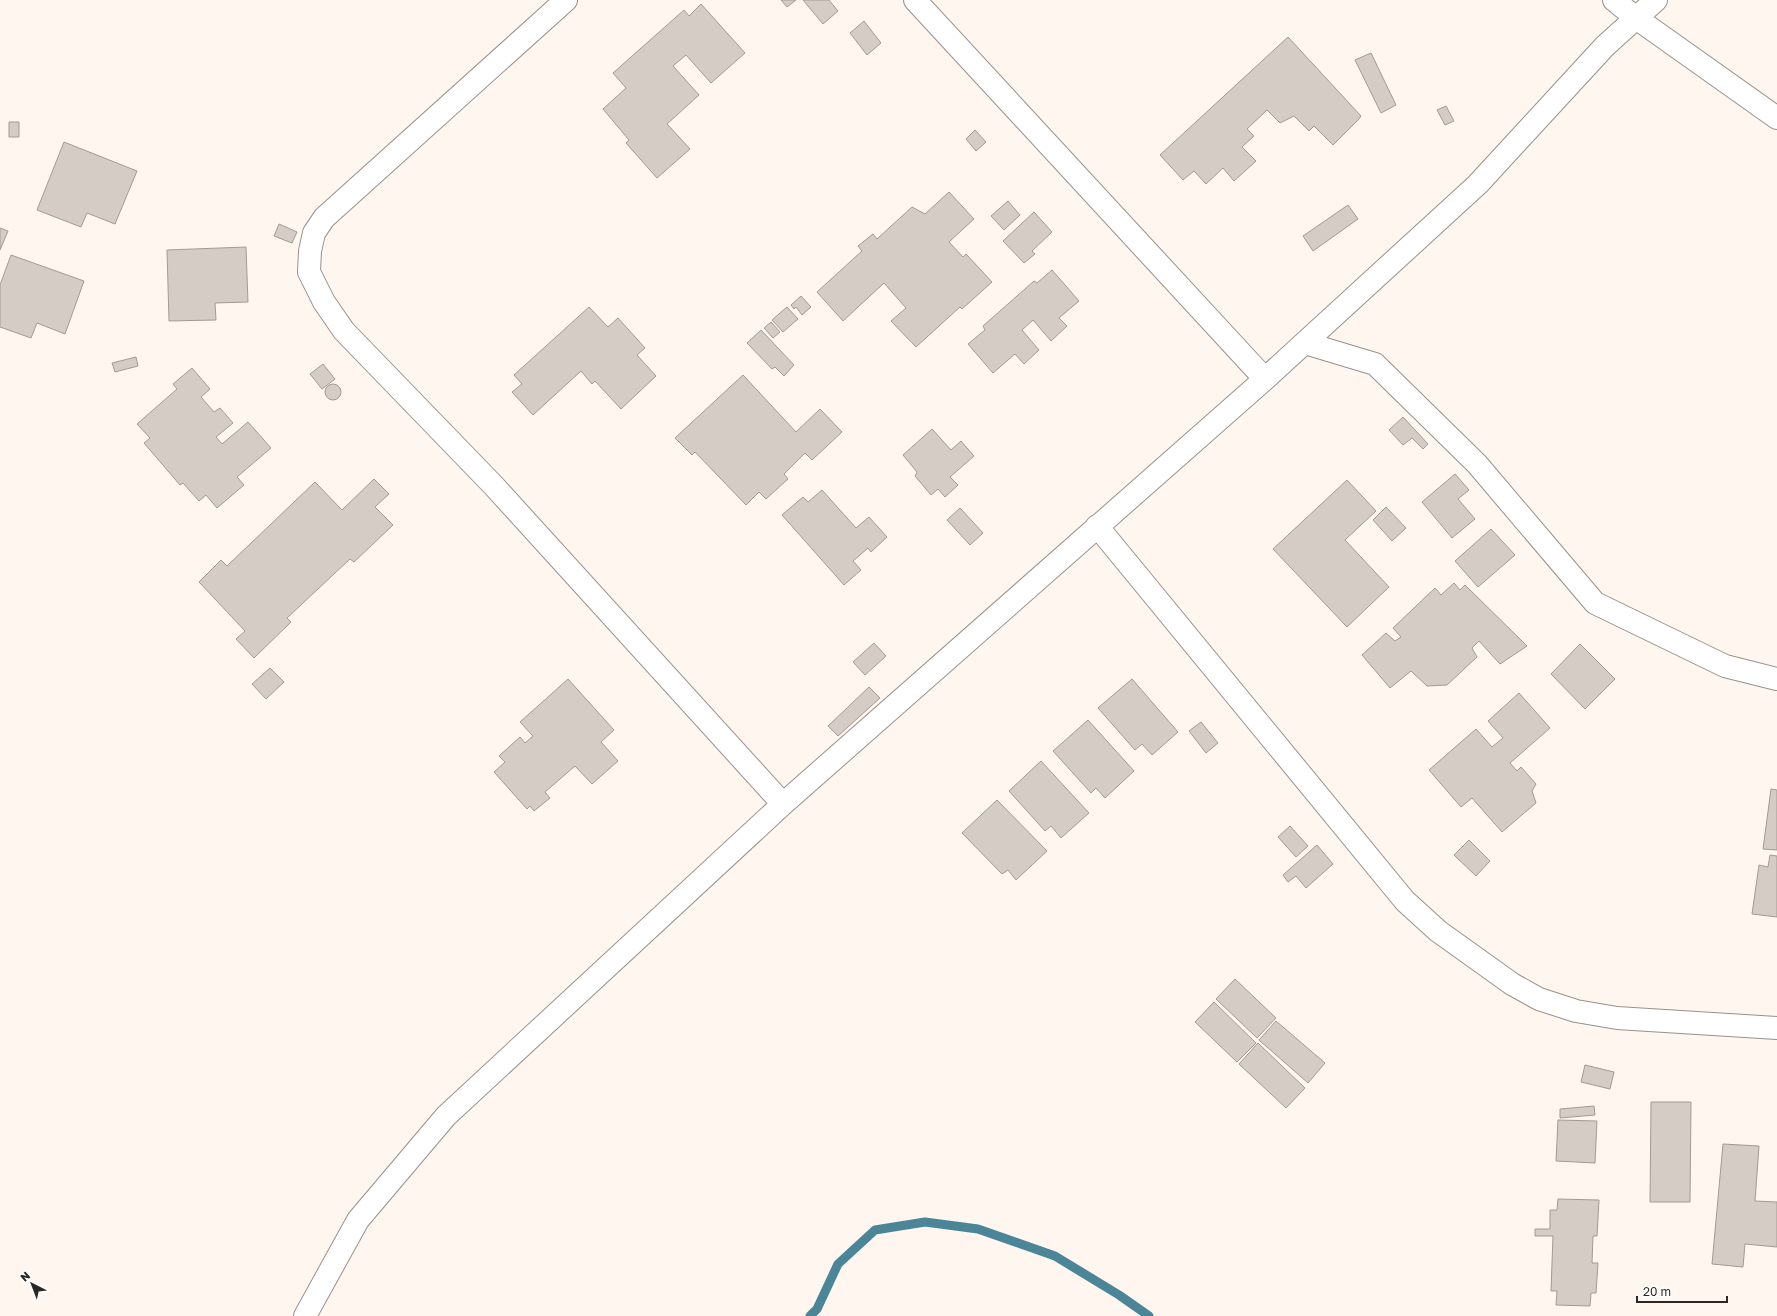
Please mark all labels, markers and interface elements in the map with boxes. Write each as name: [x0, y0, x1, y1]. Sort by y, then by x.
north arrow: [12, 1264, 52, 1304]
text: N: [18, 1269, 32, 1284]
scale bar: [1637, 1278, 1727, 1304]
text: 20 m: [1643, 1284, 1671, 1299]

